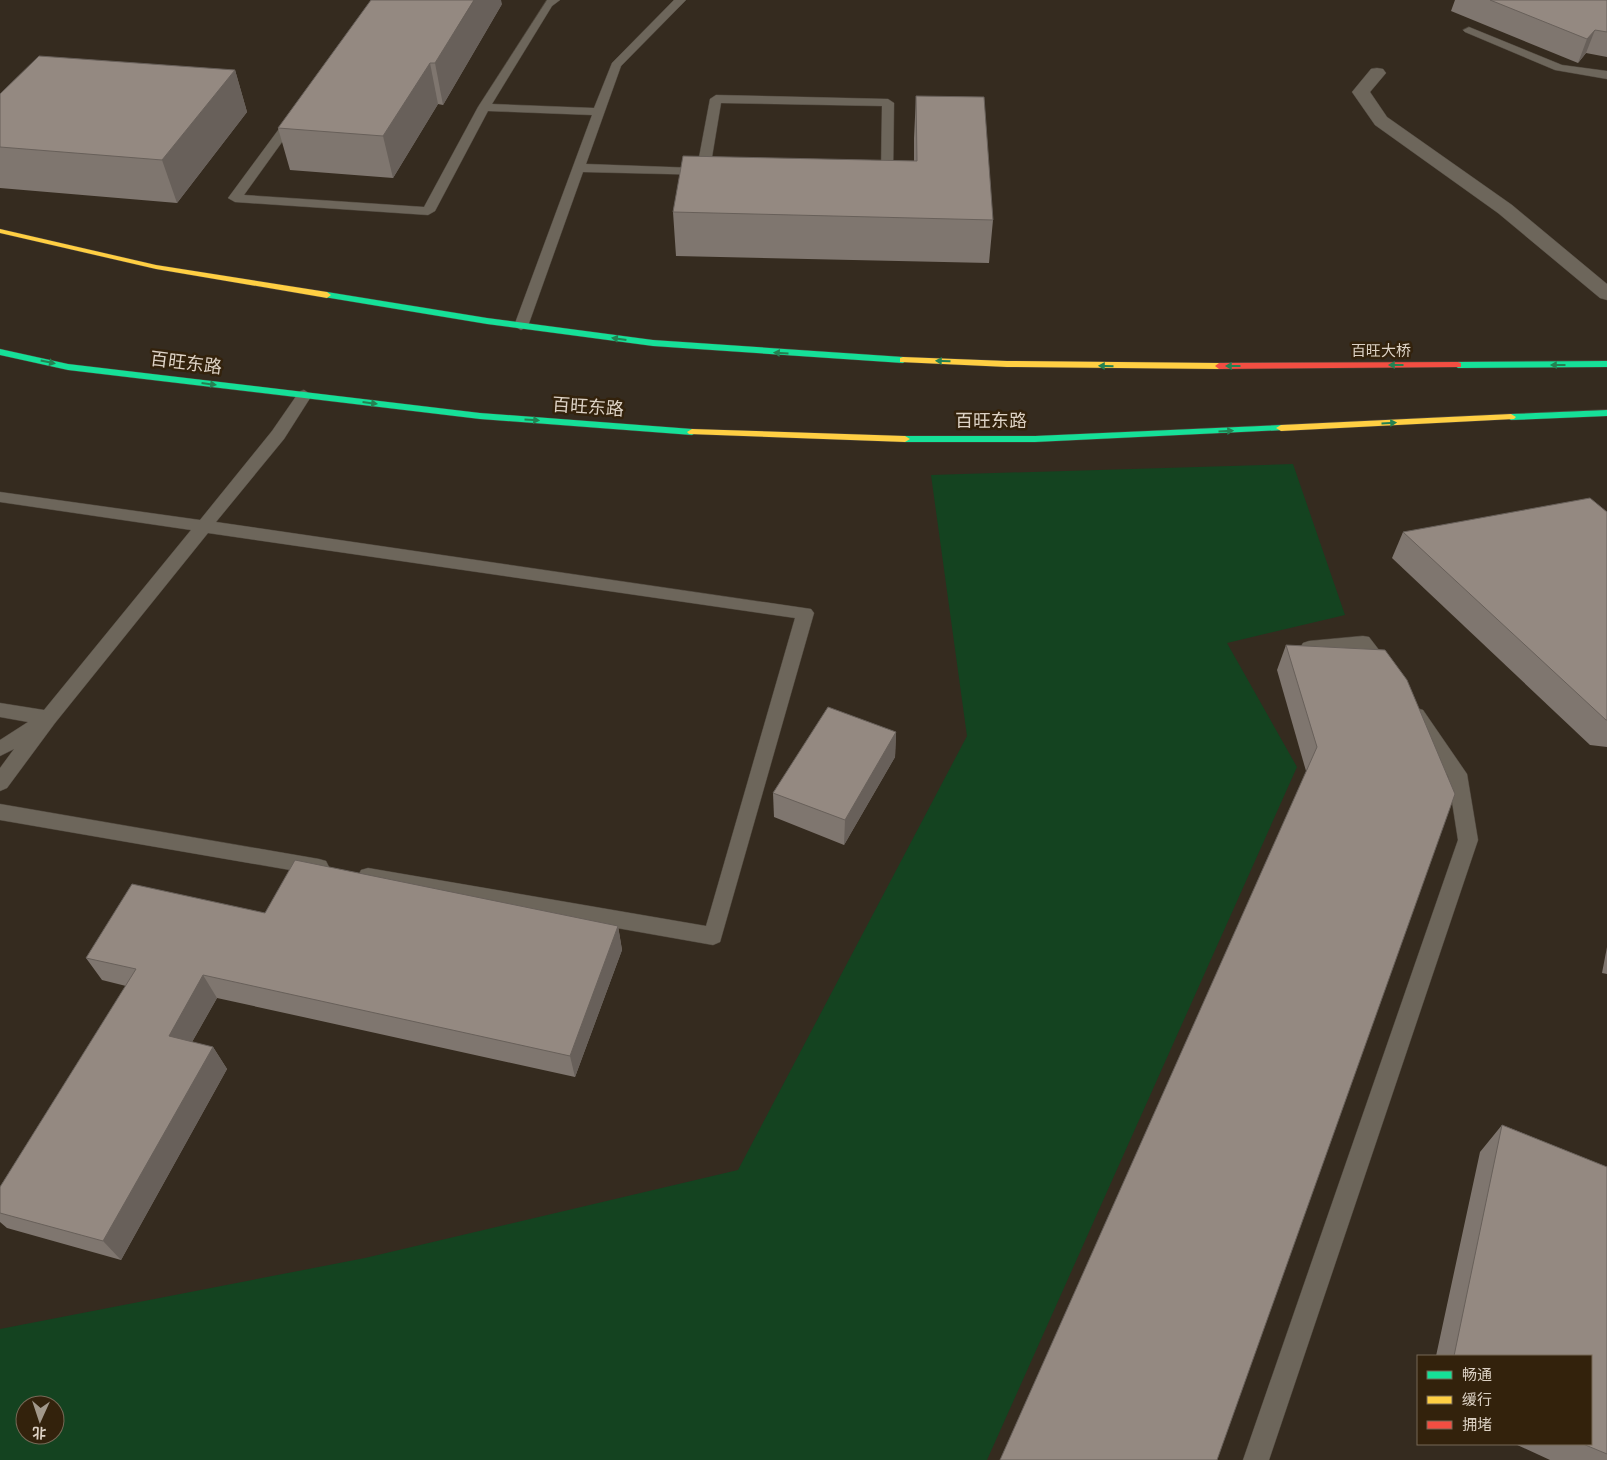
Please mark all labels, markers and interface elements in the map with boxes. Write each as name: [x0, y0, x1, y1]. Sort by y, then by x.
one-way arrow: [611, 335, 627, 343]
street label: 百旺大桥: [1351, 341, 1411, 360]
street label: 百旺东路: [149, 348, 223, 378]
one-way arrow: [773, 349, 789, 357]
one-way arrow: [935, 357, 951, 365]
one-way arrow: [40, 358, 55, 366]
one-way arrow: [1098, 361, 1114, 369]
one-way arrow: [1388, 361, 1404, 369]
one-way arrow: [1550, 361, 1566, 369]
one-way arrow: [1225, 362, 1241, 370]
one-way arrow: [201, 380, 217, 388]
street label: 百旺东路: [551, 394, 625, 420]
one-way arrow: [362, 399, 378, 407]
street label: 百旺东路: [955, 410, 1027, 432]
one-way arrow: [524, 416, 540, 424]
one-way arrow: [1381, 419, 1397, 427]
one-way arrow: [1219, 427, 1235, 435]
legend: [1417, 1355, 1592, 1445]
text: 畅通: [1462, 1365, 1492, 1384]
text: 缓行: [1462, 1390, 1492, 1409]
north arrow: [15, 1395, 65, 1445]
text: 拥堵: [1462, 1415, 1492, 1434]
text: 北: [32, 1424, 47, 1442]

